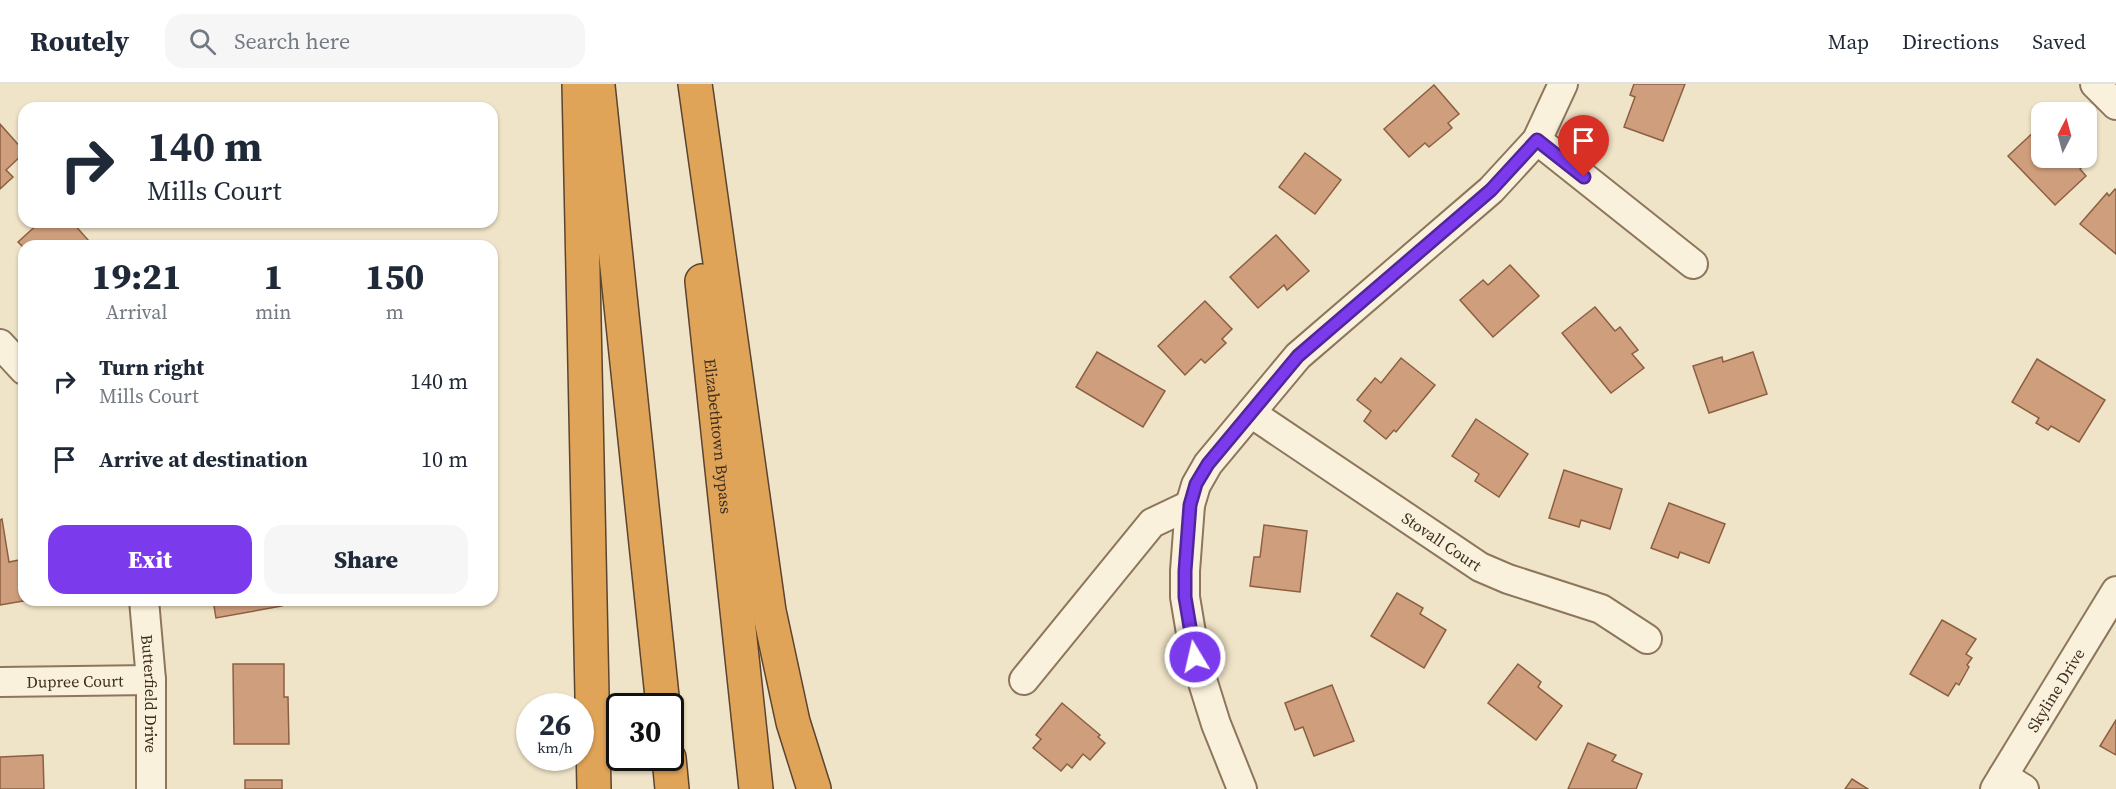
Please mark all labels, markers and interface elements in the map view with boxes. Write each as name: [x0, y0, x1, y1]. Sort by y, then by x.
search box: [165, 14, 585, 68]
text: Routely: [30, 22, 129, 60]
icon: search: [186, 25, 219, 58]
text: Search here: [234, 26, 350, 56]
text: Map: [1828, 27, 1869, 56]
text: Directions: [1902, 27, 1999, 56]
text: Saved: [2032, 27, 2086, 56]
north arrow: [2031, 102, 2097, 168]
map controls: [2031, 102, 2097, 168]
pin: [1558, 115, 1609, 177]
text: 140 m: [147, 117, 262, 175]
icon: arrive: [1567, 124, 1600, 157]
icon: right: [48, 126, 126, 204]
text: Mills Court: [147, 172, 282, 209]
text: 19:21: [92, 252, 182, 301]
text: 1: [263, 252, 283, 301]
text: 150: [365, 252, 424, 301]
text: Arrival: [106, 298, 168, 326]
text: min: [255, 298, 291, 326]
text: m: [386, 298, 404, 326]
text: Turn right: [99, 352, 204, 382]
street label: Elizabethtown Bypass: [699, 357, 738, 515]
icon: right: [48, 365, 81, 398]
text: 140 m: [410, 366, 468, 396]
text: Mills Court: [99, 382, 199, 410]
icon: arrive: [48, 443, 81, 476]
text: Arrive at destination: [99, 444, 308, 474]
text: 10 m: [421, 444, 468, 474]
street label: Stovall Court: [1398, 507, 1487, 577]
button: Exit: [48, 525, 252, 594]
button: Share: [264, 525, 468, 594]
position arrow: [1163, 625, 1227, 689]
street label: Butterfield Drive: [136, 634, 162, 753]
street label: Skyline Drive: [2021, 644, 2090, 736]
street label: Dupree Court: [26, 669, 124, 693]
speed limit sign: 30: [606, 693, 684, 771]
text: 26: [539, 704, 571, 745]
text: km/h: [537, 737, 573, 758]

